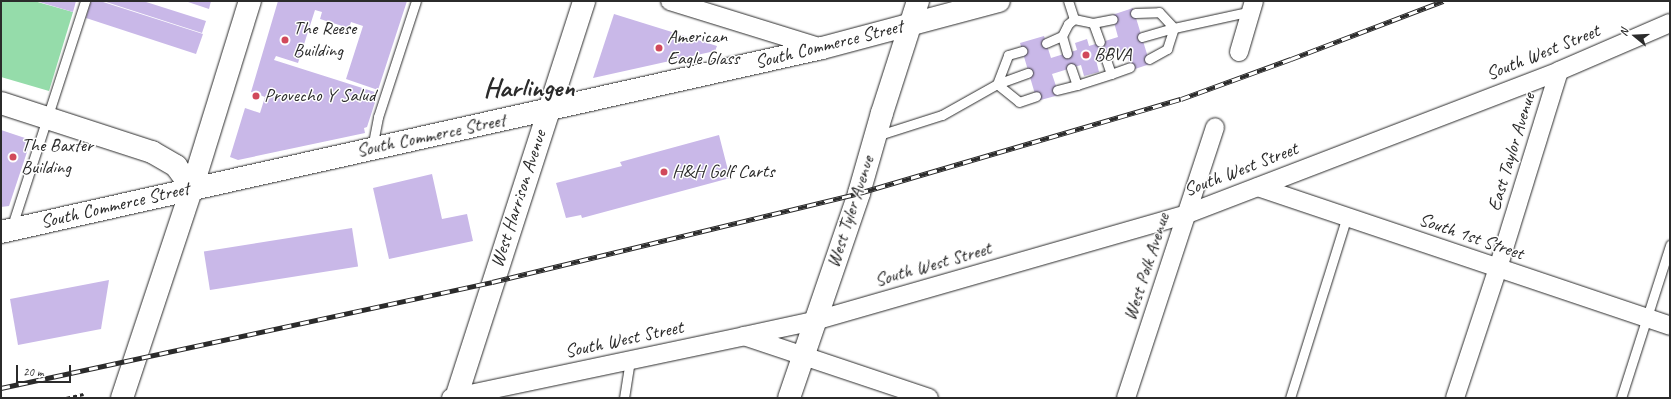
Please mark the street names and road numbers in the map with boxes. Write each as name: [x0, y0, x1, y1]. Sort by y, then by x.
street label: South Commerce Street: [752, 16, 906, 74]
street label: South West Street: [1483, 20, 1603, 86]
street label: East Taylor Avenue: [1483, 90, 1541, 214]
street label: South Commerce Street: [354, 109, 508, 163]
street label: West Harrison Avenue: [486, 127, 552, 271]
street label: South West Street: [1180, 138, 1302, 202]
street label: West Tyler Avenue: [822, 153, 880, 271]
street label: South Commerce Street: [38, 178, 192, 234]
street label: South 1st Street: [1415, 208, 1527, 266]
street label: West Polk Avenue: [1119, 211, 1175, 323]
street label: South West Street: [872, 237, 994, 293]
street label: South West Street: [562, 316, 686, 364]

